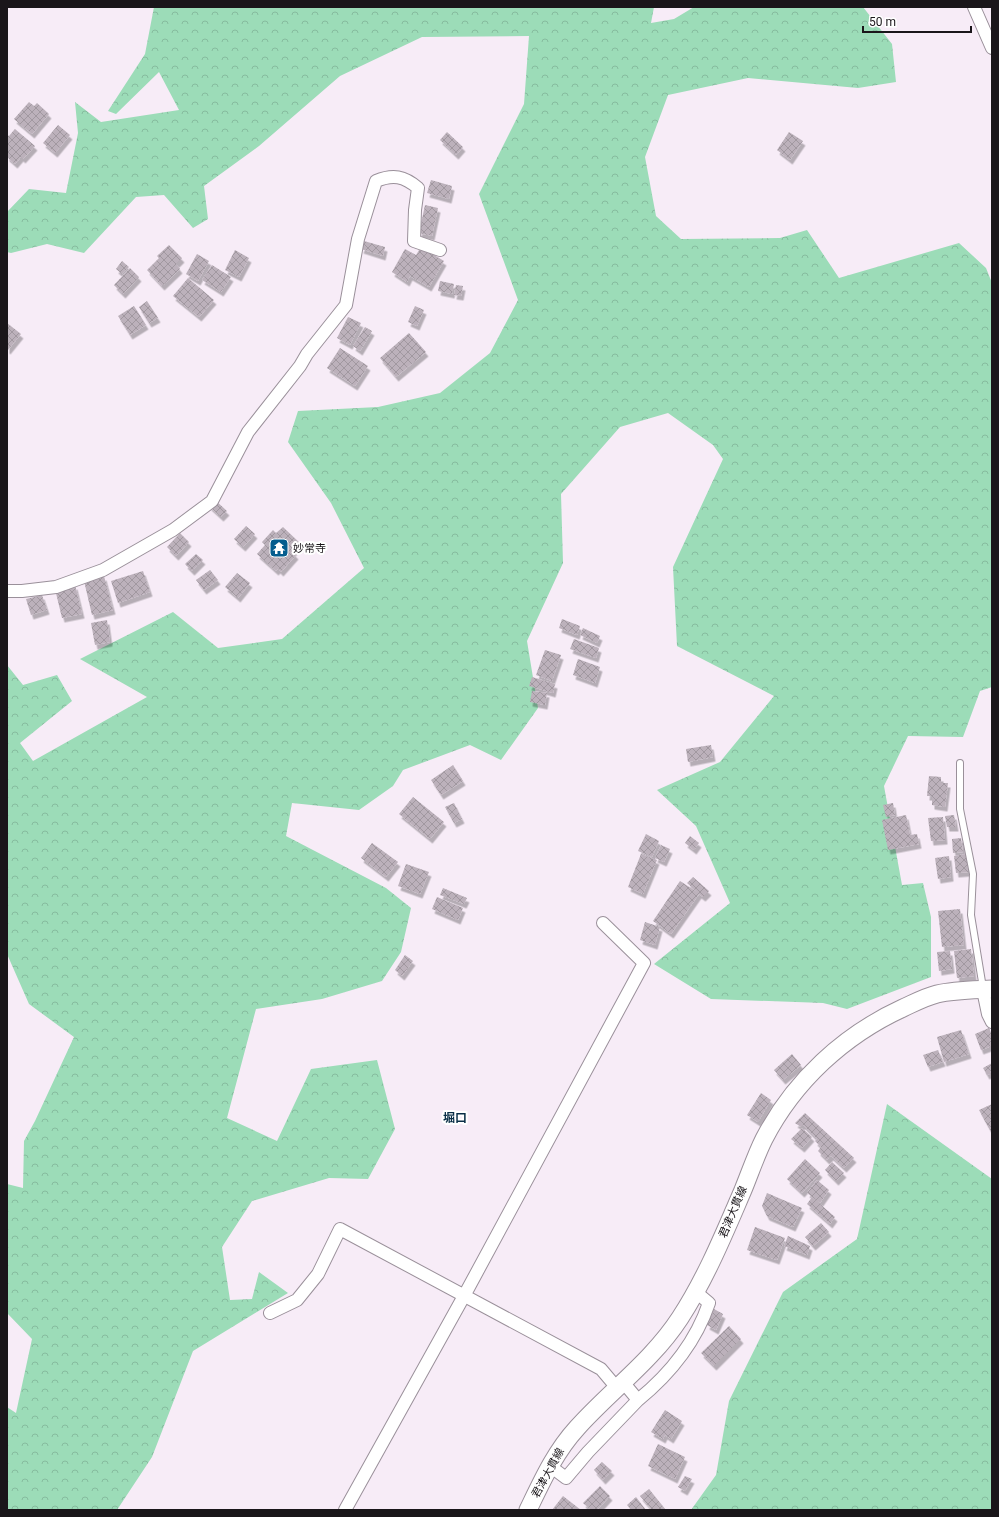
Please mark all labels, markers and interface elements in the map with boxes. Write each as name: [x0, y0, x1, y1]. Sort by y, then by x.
scale bar: [863, 8, 971, 34]
text: 50 m: [869, 15, 896, 29]
temple icon: 妙常寺: [268, 537, 290, 559]
place label: 妙常寺: [293, 542, 326, 555]
district label: 堀口: [443, 1111, 467, 1125]
street label: 君津大貫線: [716, 1184, 750, 1240]
street label: 君津大貫線: [529, 1446, 567, 1500]

